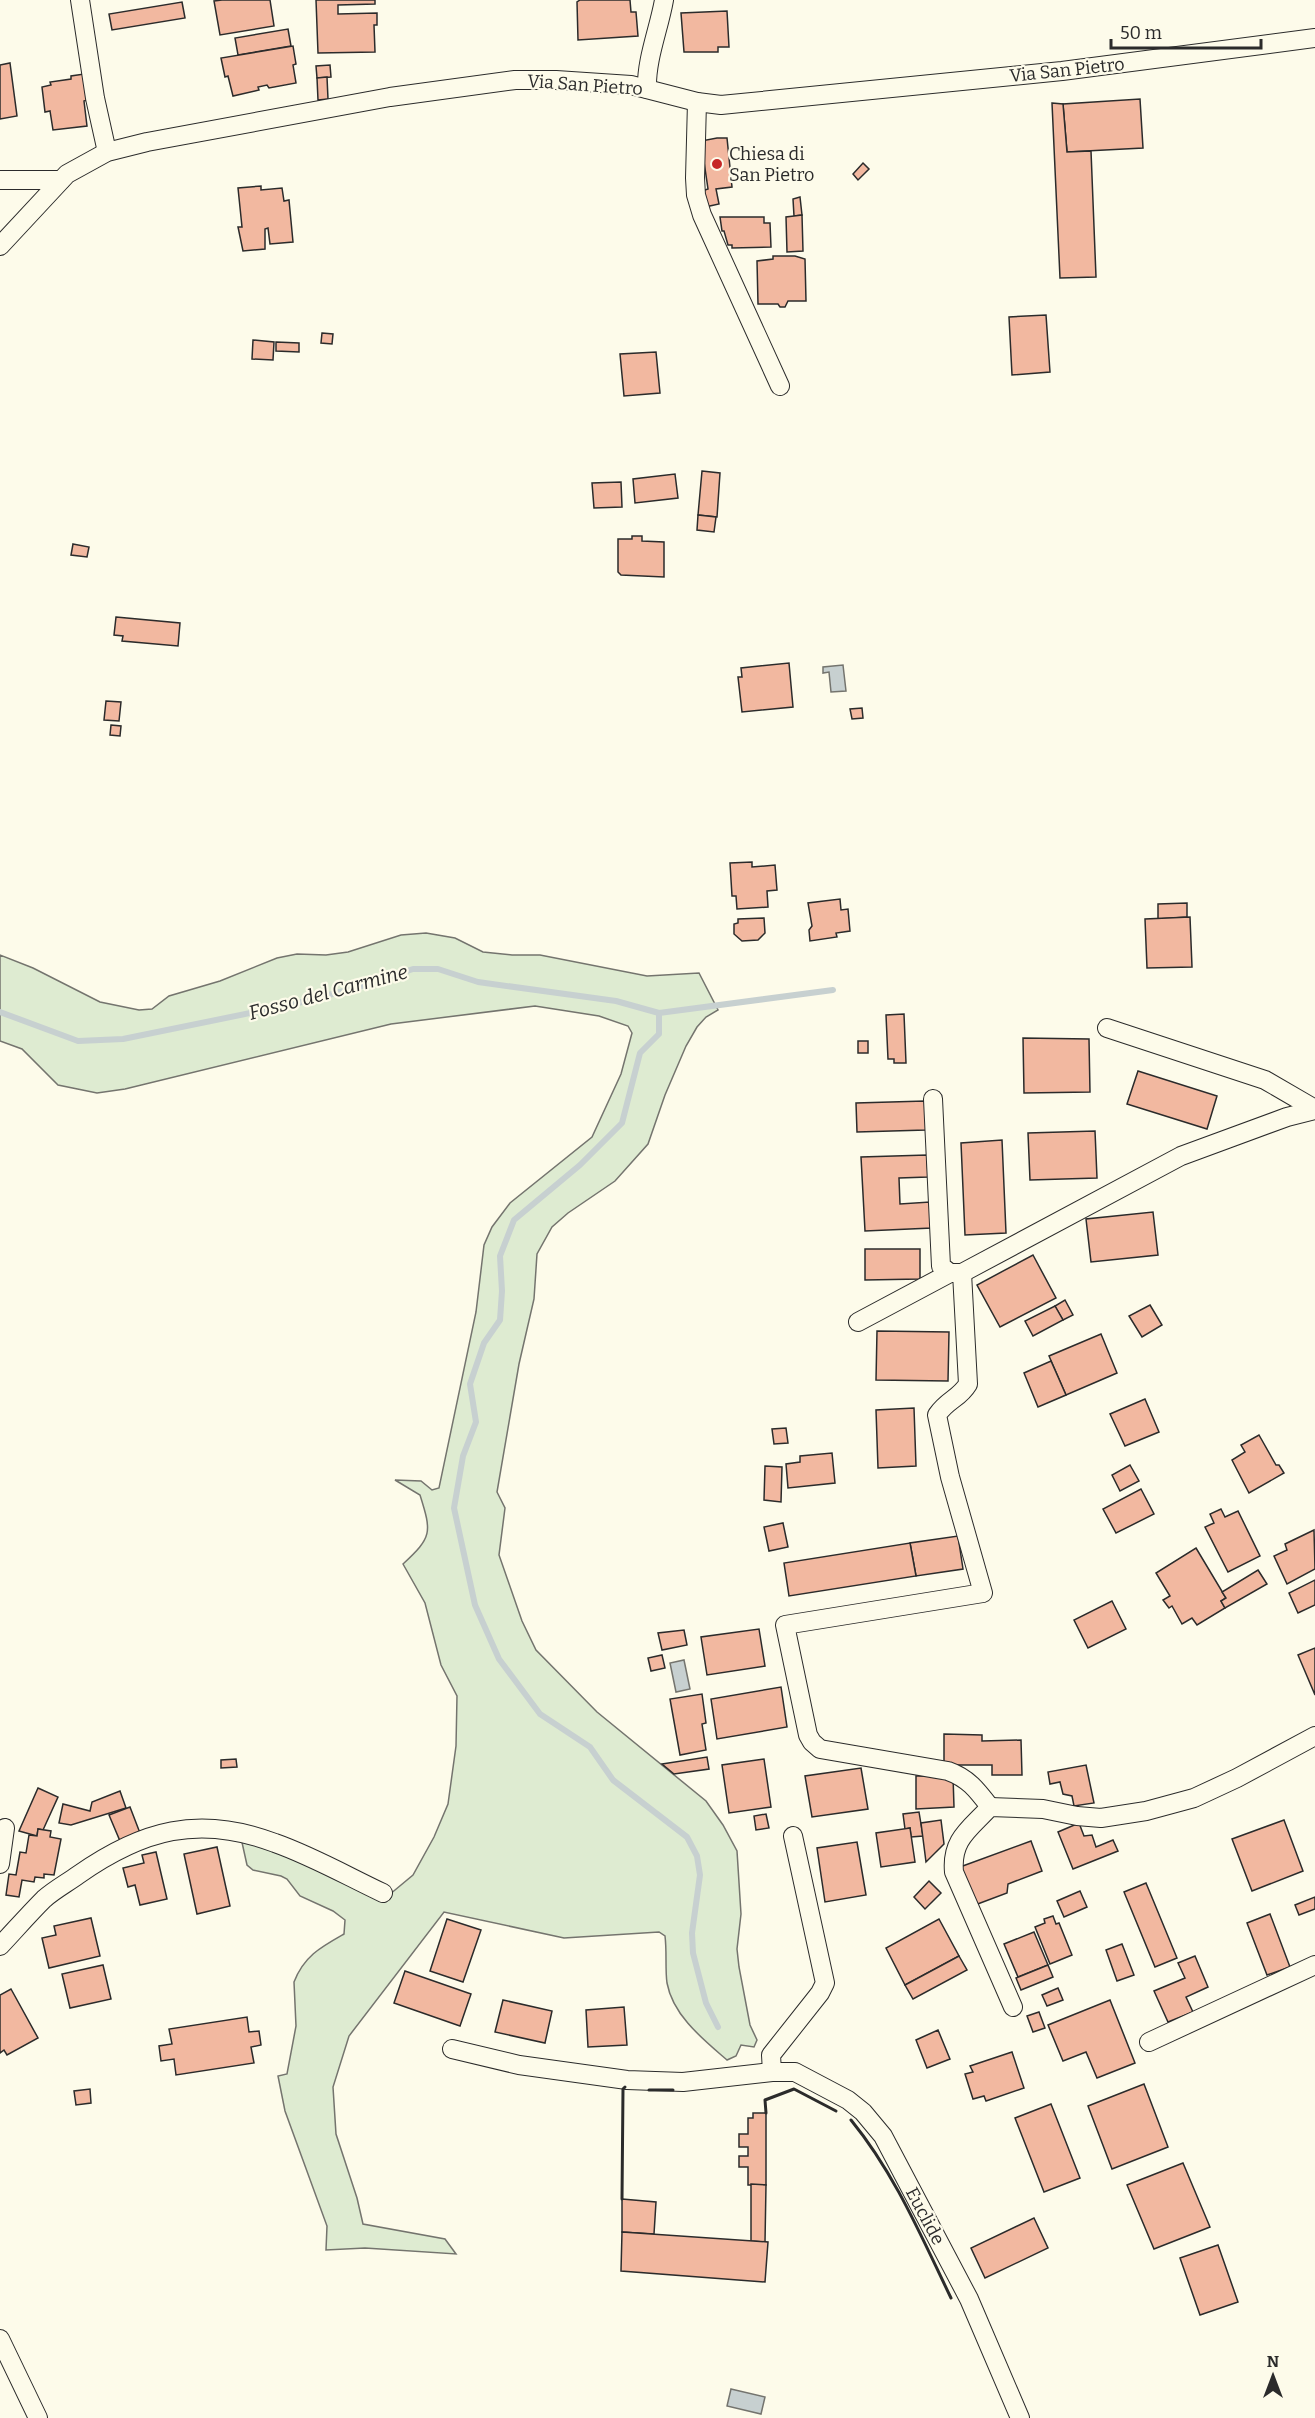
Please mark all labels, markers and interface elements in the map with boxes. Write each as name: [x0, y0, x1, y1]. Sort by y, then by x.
scale bar: [1111, 12, 1261, 50]
text: 50 m: [1120, 22, 1162, 44]
street label: Via San Pietro: [1008, 53, 1126, 87]
street label: Via San Pietro: [527, 70, 643, 100]
place label: Chiesa di San Pietro: [729, 143, 814, 186]
marker: Chiesa di San Pietro: [710, 157, 724, 171]
water label: Fosso del Carmine: [246, 959, 410, 1025]
street label: Euclide: [901, 2183, 949, 2249]
north arrow: [1243, 2346, 1303, 2406]
text: N: [1267, 2352, 1279, 2371]

